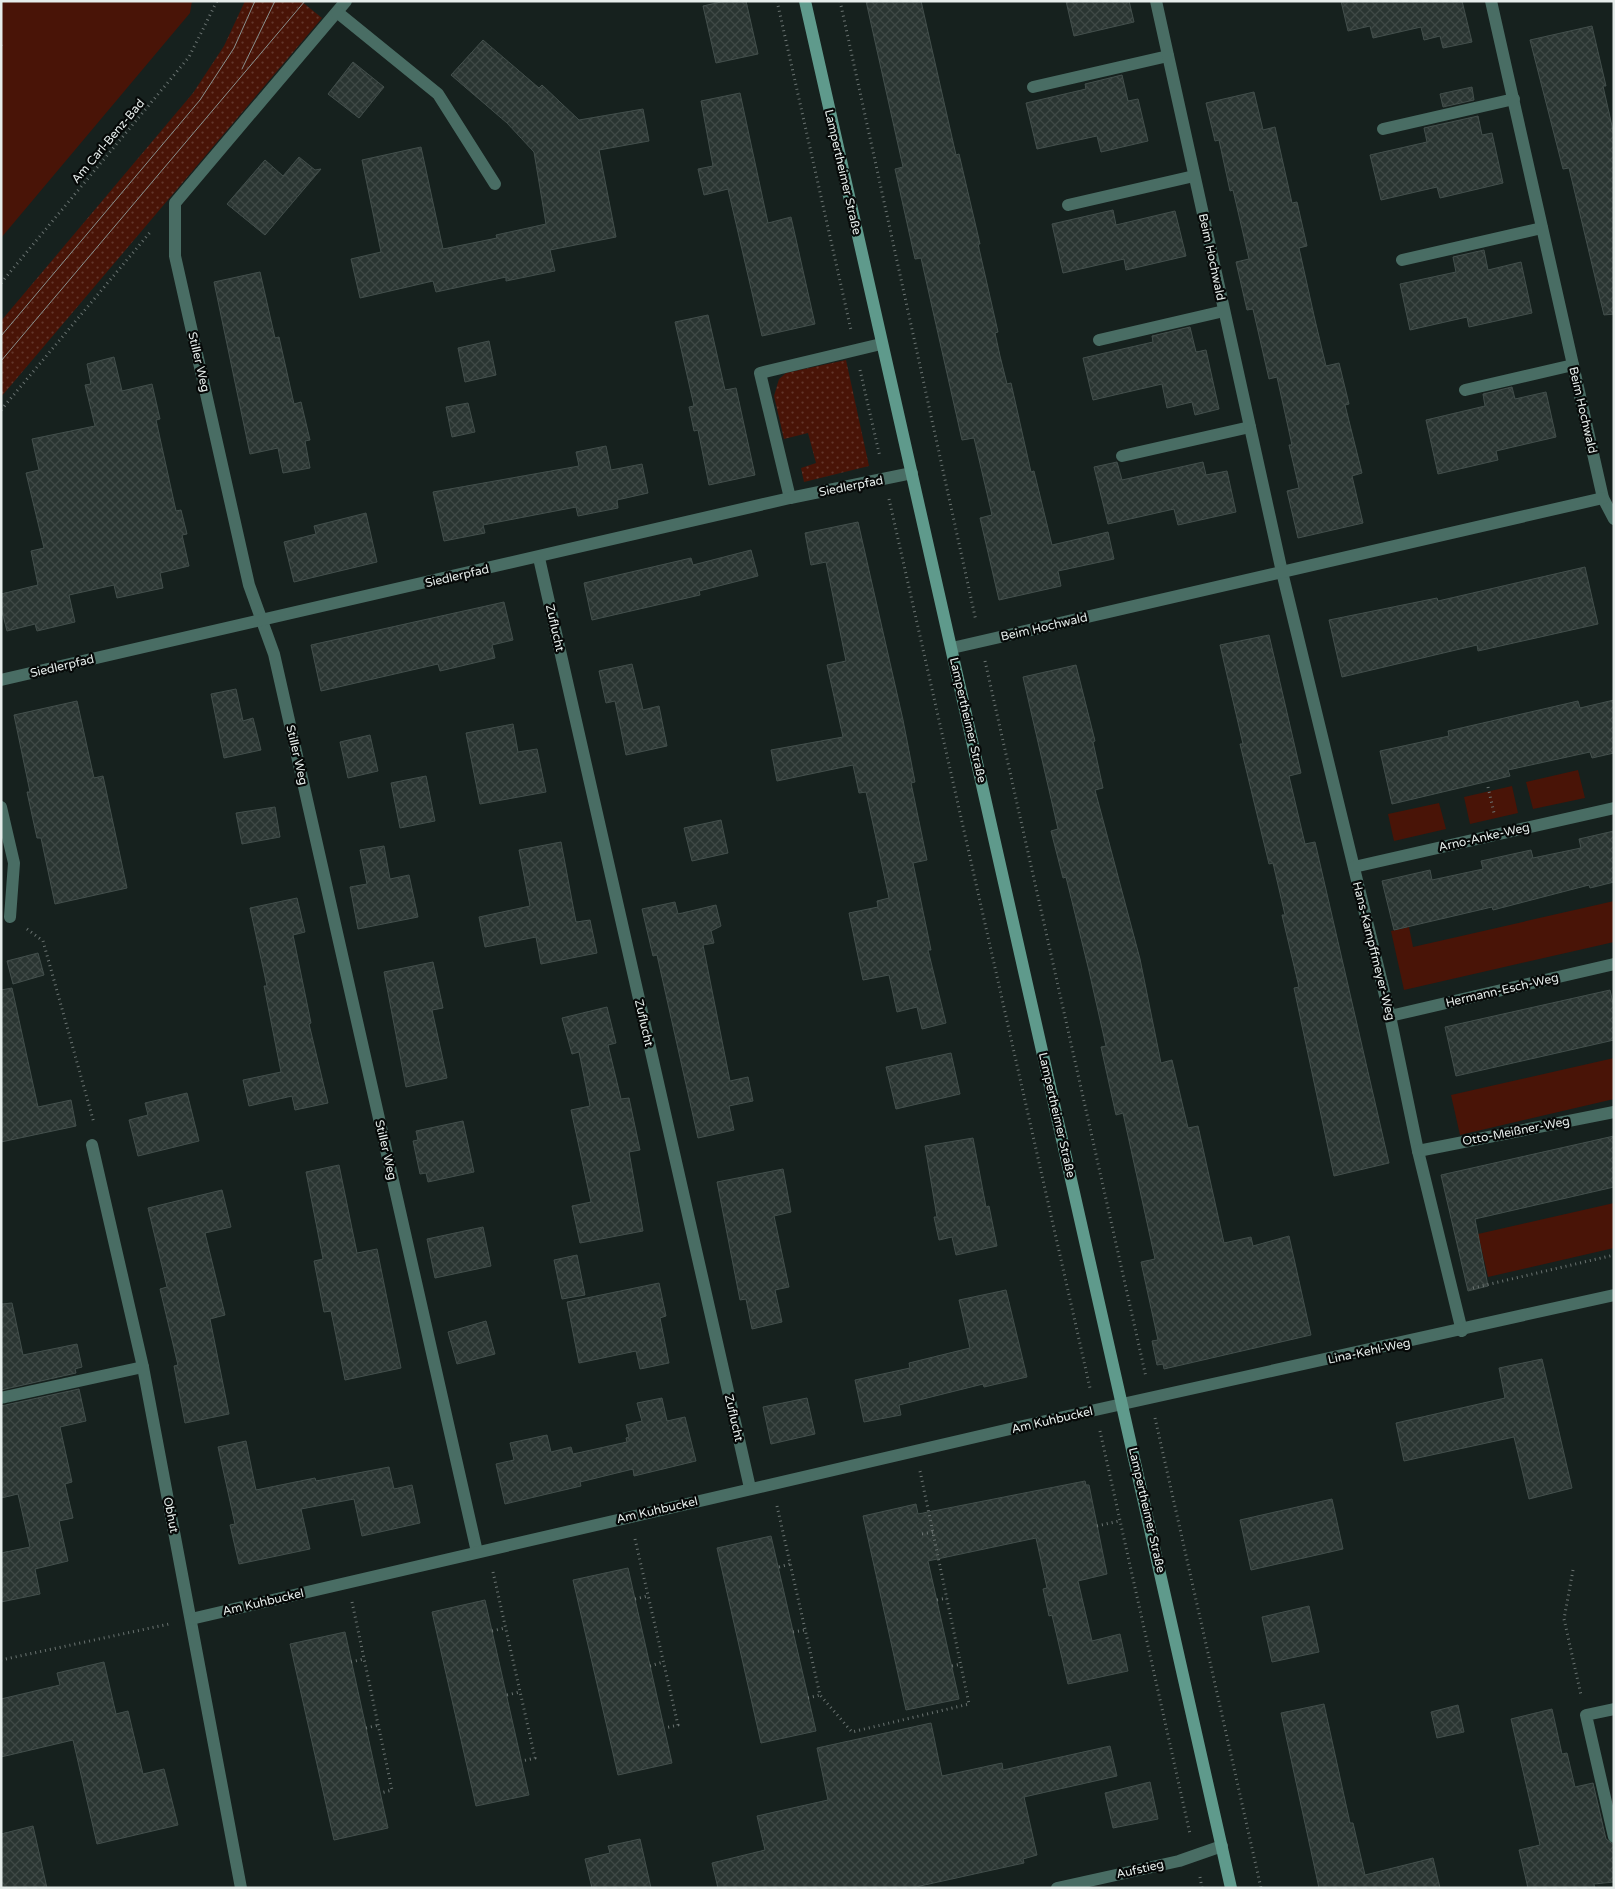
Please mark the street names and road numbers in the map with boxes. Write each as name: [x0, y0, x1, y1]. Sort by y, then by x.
street label: Am Carl-Benz-Bad: [69, 96, 147, 186]
street label: Lampertheimer Straße: [822, 108, 864, 236]
street label: Beim Hochwald: [1196, 212, 1228, 302]
street label: Stiller Weg: [185, 331, 213, 393]
street label: Beim Hochwald: [1566, 365, 1600, 455]
street label: Siedlerpfad: [818, 473, 884, 499]
street label: Siedlerpfad: [424, 562, 490, 590]
street label: Zuflucht: [543, 603, 567, 653]
street label: Beim Hochwald: [999, 610, 1089, 644]
street label: Siedlerpfad: [29, 652, 95, 680]
street label: Lampertheimer Straße: [947, 656, 989, 784]
street label: Stiller Weg: [283, 724, 311, 786]
street label: Arno-Anke-Weg: [1437, 820, 1531, 854]
street label: Hans-Kampffmeyer-Weg: [1350, 880, 1398, 1022]
street label: Hermann-Esch-Weg: [1444, 970, 1560, 1010]
street label: Zuflucht: [632, 998, 656, 1048]
street label: Lampertheimer Straße: [1036, 1051, 1078, 1179]
street label: Otto-Meißner-Weg: [1461, 1114, 1571, 1148]
street label: Stiller Weg: [372, 1119, 400, 1181]
street label: Lina-Kehl-Weg: [1326, 1335, 1412, 1367]
street label: Zuflucht: [722, 1393, 746, 1443]
street label: Am Kuhbuckel: [1010, 1404, 1094, 1436]
street label: Lampertheimer Straße: [1126, 1446, 1168, 1574]
street label: Am Kuhbuckel: [615, 1494, 699, 1526]
street label: Obhut: [161, 1496, 181, 1535]
street label: Am Kuhbuckel: [221, 1586, 305, 1618]
street label: Aufstieg: [1115, 1857, 1165, 1881]

